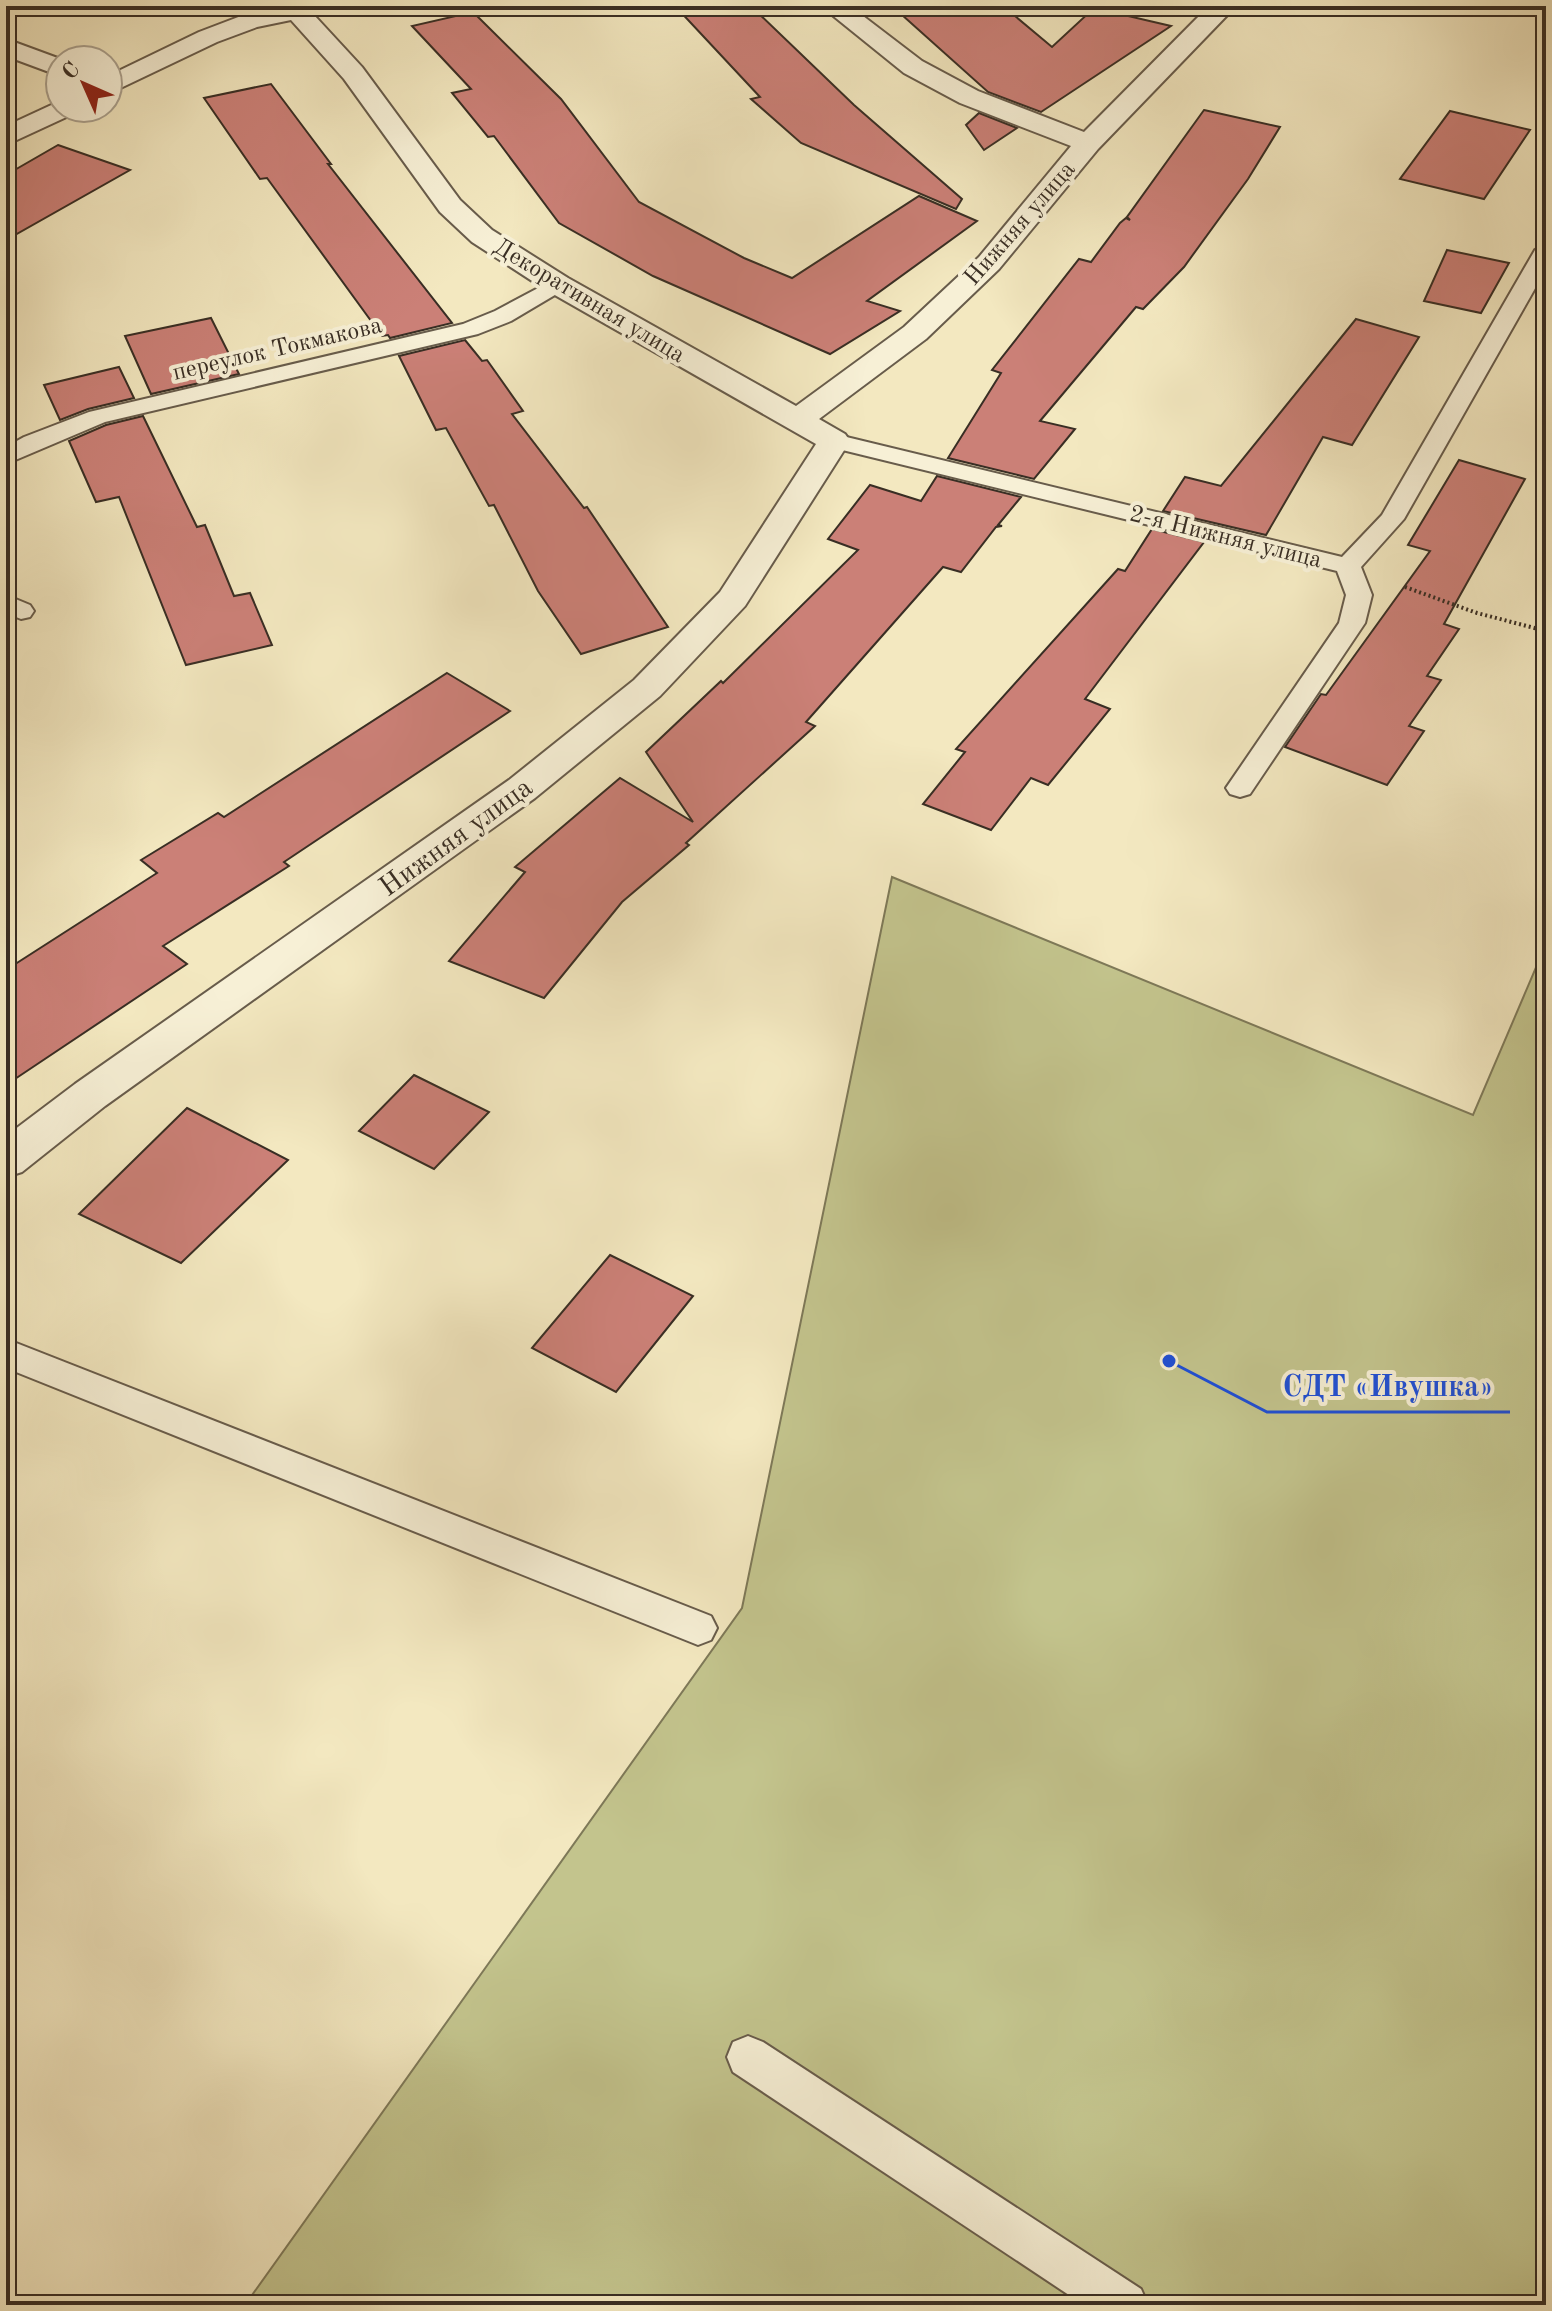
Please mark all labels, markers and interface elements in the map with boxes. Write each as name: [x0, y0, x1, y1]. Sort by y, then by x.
north arrow: [44, 44, 124, 124]
text: С: [58, 58, 84, 84]
street label: Нижняя улица: [961, 158, 1081, 291]
street label: Декоративная улица: [489, 235, 689, 368]
street label: переулок Токмакова: [170, 314, 385, 386]
street label: 2-я Нижняя улица: [1127, 502, 1324, 573]
street label: Нижняя улица: [375, 774, 538, 903]
callout: СДТ «Ивушка»: [1267, 1358, 1510, 1412]
text: СДТ «Ивушка»: [1282, 1373, 1494, 1403]

